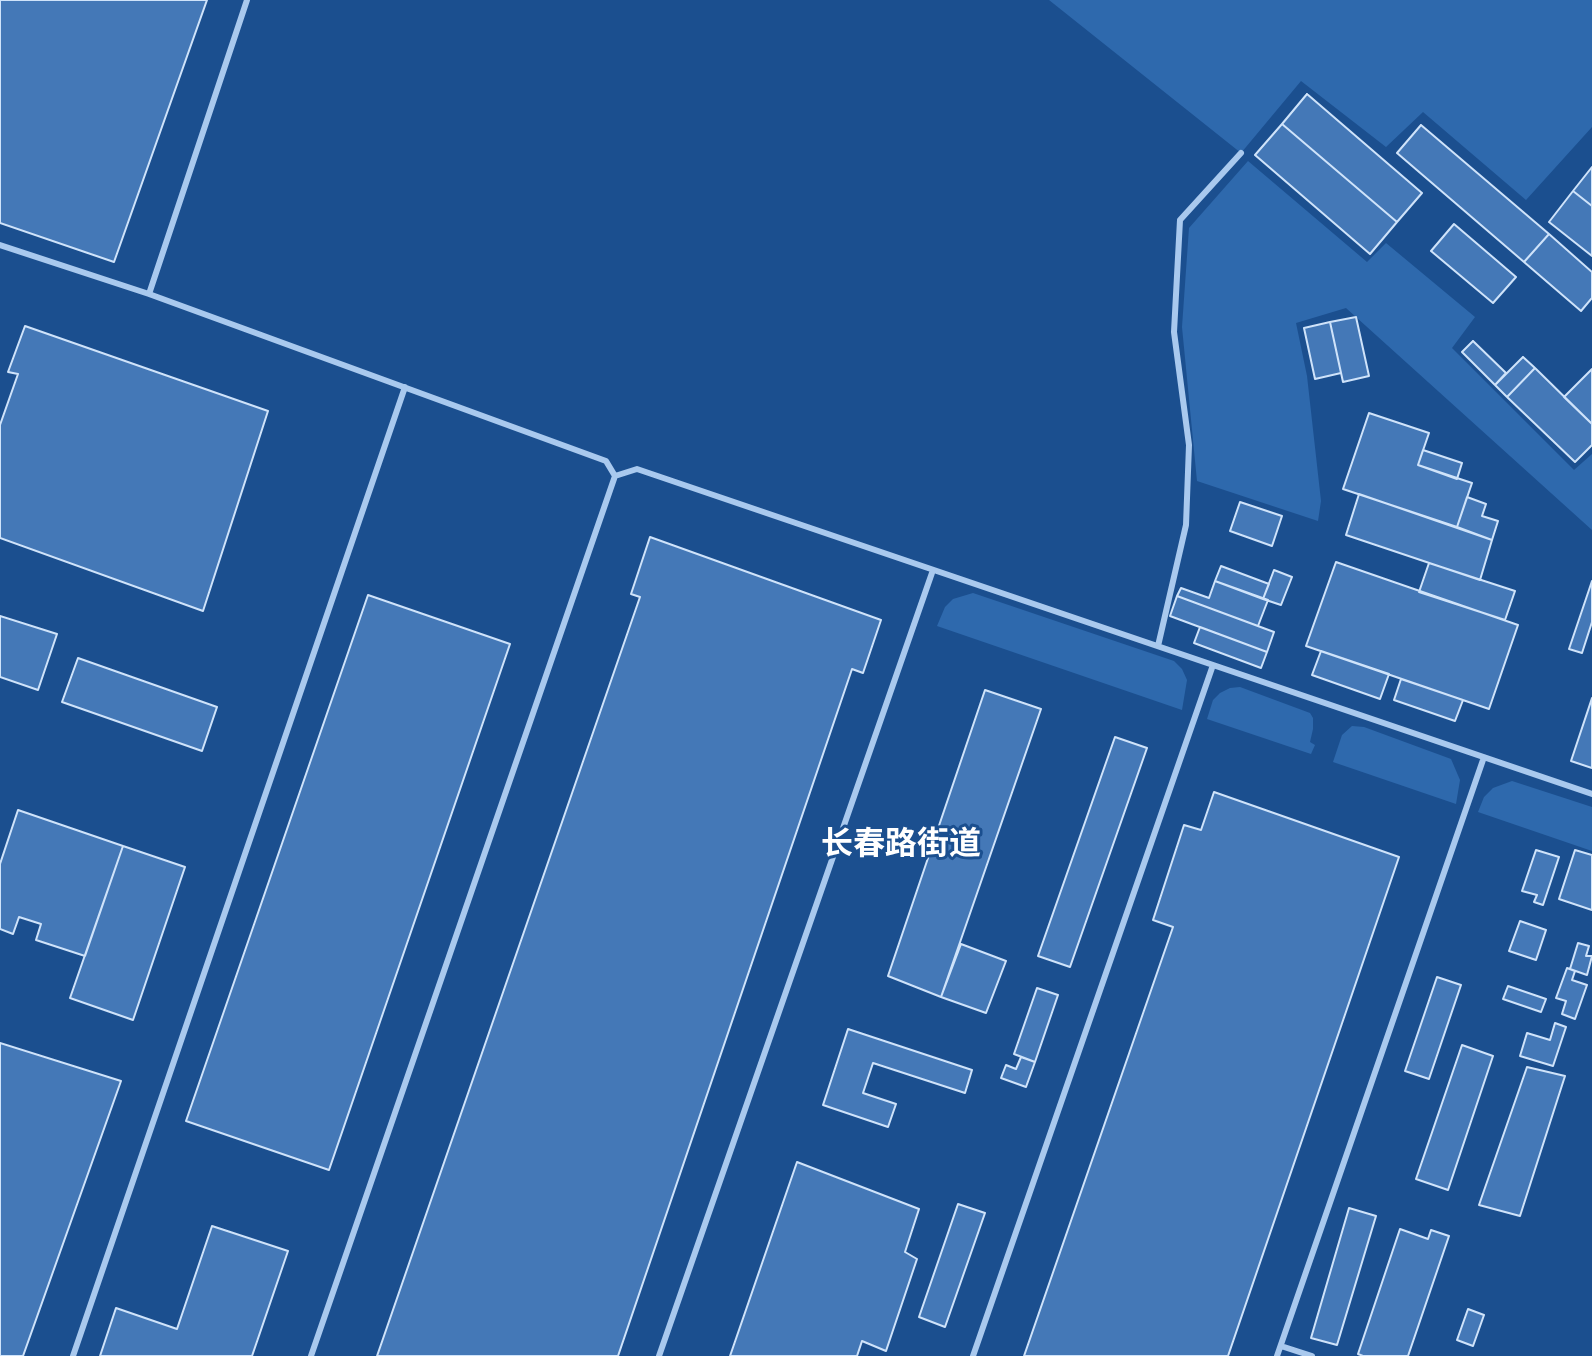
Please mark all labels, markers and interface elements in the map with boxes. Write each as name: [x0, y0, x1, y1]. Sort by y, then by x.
district label: 长春路街道: [821, 825, 981, 863]

